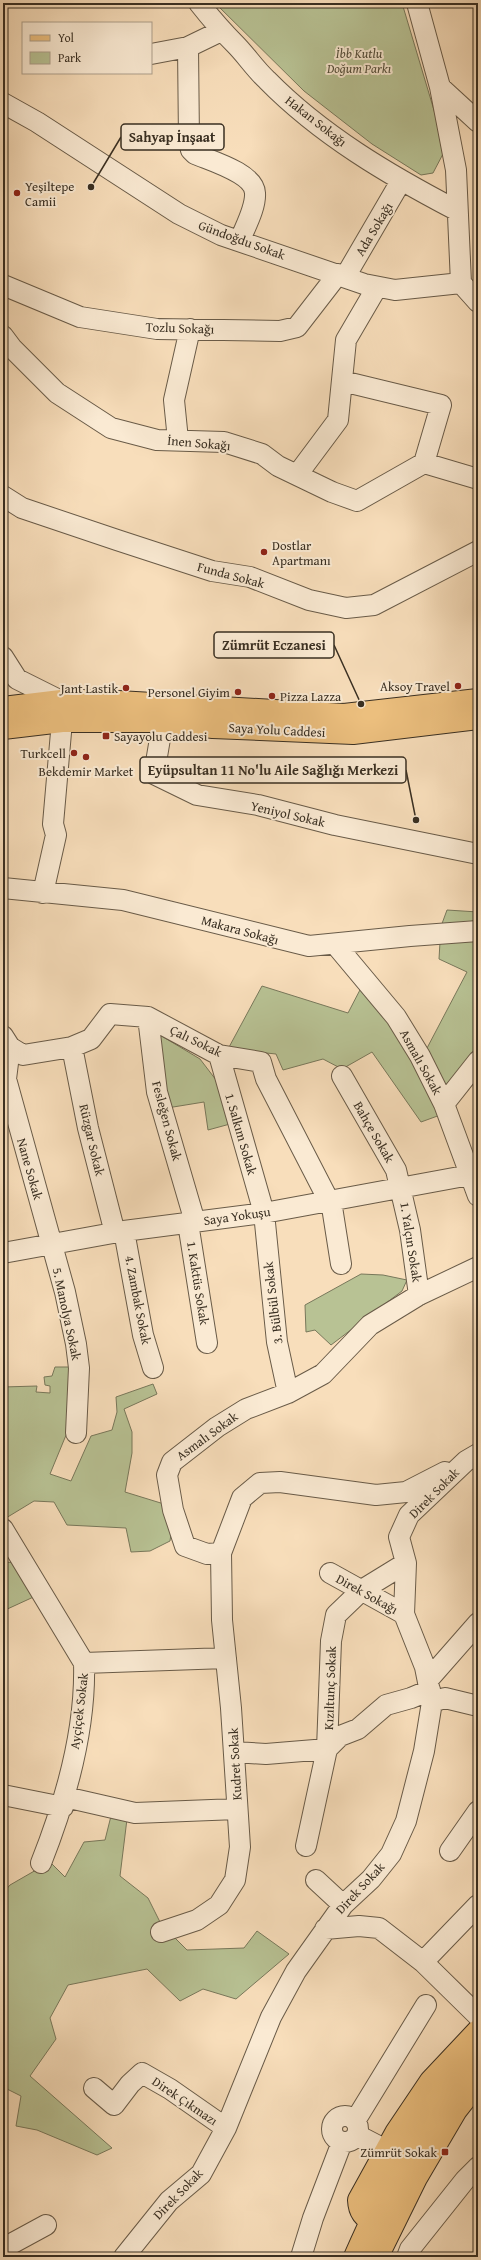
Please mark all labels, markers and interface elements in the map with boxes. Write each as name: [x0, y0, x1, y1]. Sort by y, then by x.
legend: [22, 22, 152, 74]
text: Yol: [58, 29, 75, 46]
park label: İbb Kutlu Doğum Parkı: [326, 44, 392, 78]
text: Park: [58, 49, 82, 66]
street label: Hakan Sokağı: [281, 91, 351, 151]
callout: Sahyap İnşaat: [121, 124, 224, 150]
text: Sahyap İnşaat: [129, 127, 216, 147]
place label: Yeşiltepe Camii: [25, 177, 74, 211]
marker: Yeşiltepe Camii: [12, 188, 22, 198]
street label: Ada Sokağı: [350, 198, 398, 259]
street label: Gündoğdu Sokak: [196, 215, 288, 265]
street label: Tozlu Sokağı: [145, 317, 215, 339]
street label: İnen Sokağı: [167, 431, 232, 455]
place label: Dostlar Apartmanı: [272, 536, 331, 570]
marker: Dostlar Apartmanı: [259, 547, 269, 557]
street label: Funda Sokak: [195, 557, 267, 593]
callout: Zümrüt Eczanesi: [214, 632, 334, 658]
text: Zümrüt Eczanesi: [222, 635, 327, 655]
place label: Aksoy Travel: [380, 677, 450, 696]
place label: Jant Lastik: [59, 679, 118, 698]
marker: Aksoy Travel: [453, 681, 463, 691]
marker: Jant Lastik: [121, 683, 131, 693]
place label: Personel Giyim: [148, 683, 230, 702]
marker: Personel Giyim: [233, 687, 243, 697]
place label: Pizza Lazza: [280, 687, 342, 706]
marker: Pizza Lazza: [267, 691, 277, 701]
street label: Saya Yolu Caddesi: [228, 718, 326, 742]
place label: Sayayolu Caddesi: [114, 727, 208, 746]
marker: Sayayolu Caddesi: [101, 731, 111, 741]
place label: Turkcell: [21, 744, 66, 763]
marker: Turkcell: [69, 748, 79, 758]
marker: Bekdemir Market: [81, 752, 91, 762]
callout: Eyüpsultan 11 No'lu Aile Sağlığı Merkezi: [140, 757, 406, 783]
text: Eyüpsultan 11 No'lu Aile Sağlığı Merkezi: [148, 760, 399, 780]
place label: Bekdemir Market: [39, 762, 134, 781]
street label: Yeniyol Sokak: [249, 796, 327, 832]
street label: Makara Sokağı: [199, 911, 281, 950]
street label: Çalı Sokak: [167, 1020, 226, 1062]
street label: Asmalı Sokak: [395, 1026, 447, 1099]
street label: Fesleğen Sokak: [147, 1079, 187, 1163]
street label: 1. Salkım Sokak: [220, 1091, 262, 1178]
street label: Bahçe Sokak: [349, 1098, 399, 1166]
street label: Rüzgar Sokak: [74, 1102, 110, 1178]
street label: Nane Sokak: [12, 1136, 48, 1202]
street label: 1. Yalçın Sokak: [395, 1201, 427, 1284]
street label: Saya Yokuşu: [202, 1202, 272, 1230]
street label: 1. Kaktüs Sokak: [182, 1240, 214, 1327]
street label: 4. Zambak Sokak: [120, 1254, 156, 1347]
street label: 3. Bülbül Sokak: [258, 1260, 287, 1345]
street label: 5. Manolya Sokak: [48, 1266, 86, 1362]
street label: Asmalı Sokak: [172, 1407, 242, 1465]
street label: Direk Sokak: [404, 1463, 464, 1523]
street label: Direk Sokağı: [333, 1569, 402, 1619]
street label: Kızıltunç Sokak: [319, 1645, 341, 1730]
street label: Ayçiçek Sokak: [65, 1671, 93, 1750]
street label: Kudret Sokak: [224, 1727, 246, 1801]
street label: Direk Sokak: [331, 1858, 389, 1918]
street label: Direk Çıkmazı: [148, 2072, 222, 2130]
place label: Zümrüt Sokak: [360, 2143, 437, 2162]
marker: Zümrüt Sokak: [440, 2147, 450, 2157]
street label: Direk Sokak: [149, 2164, 208, 2224]

